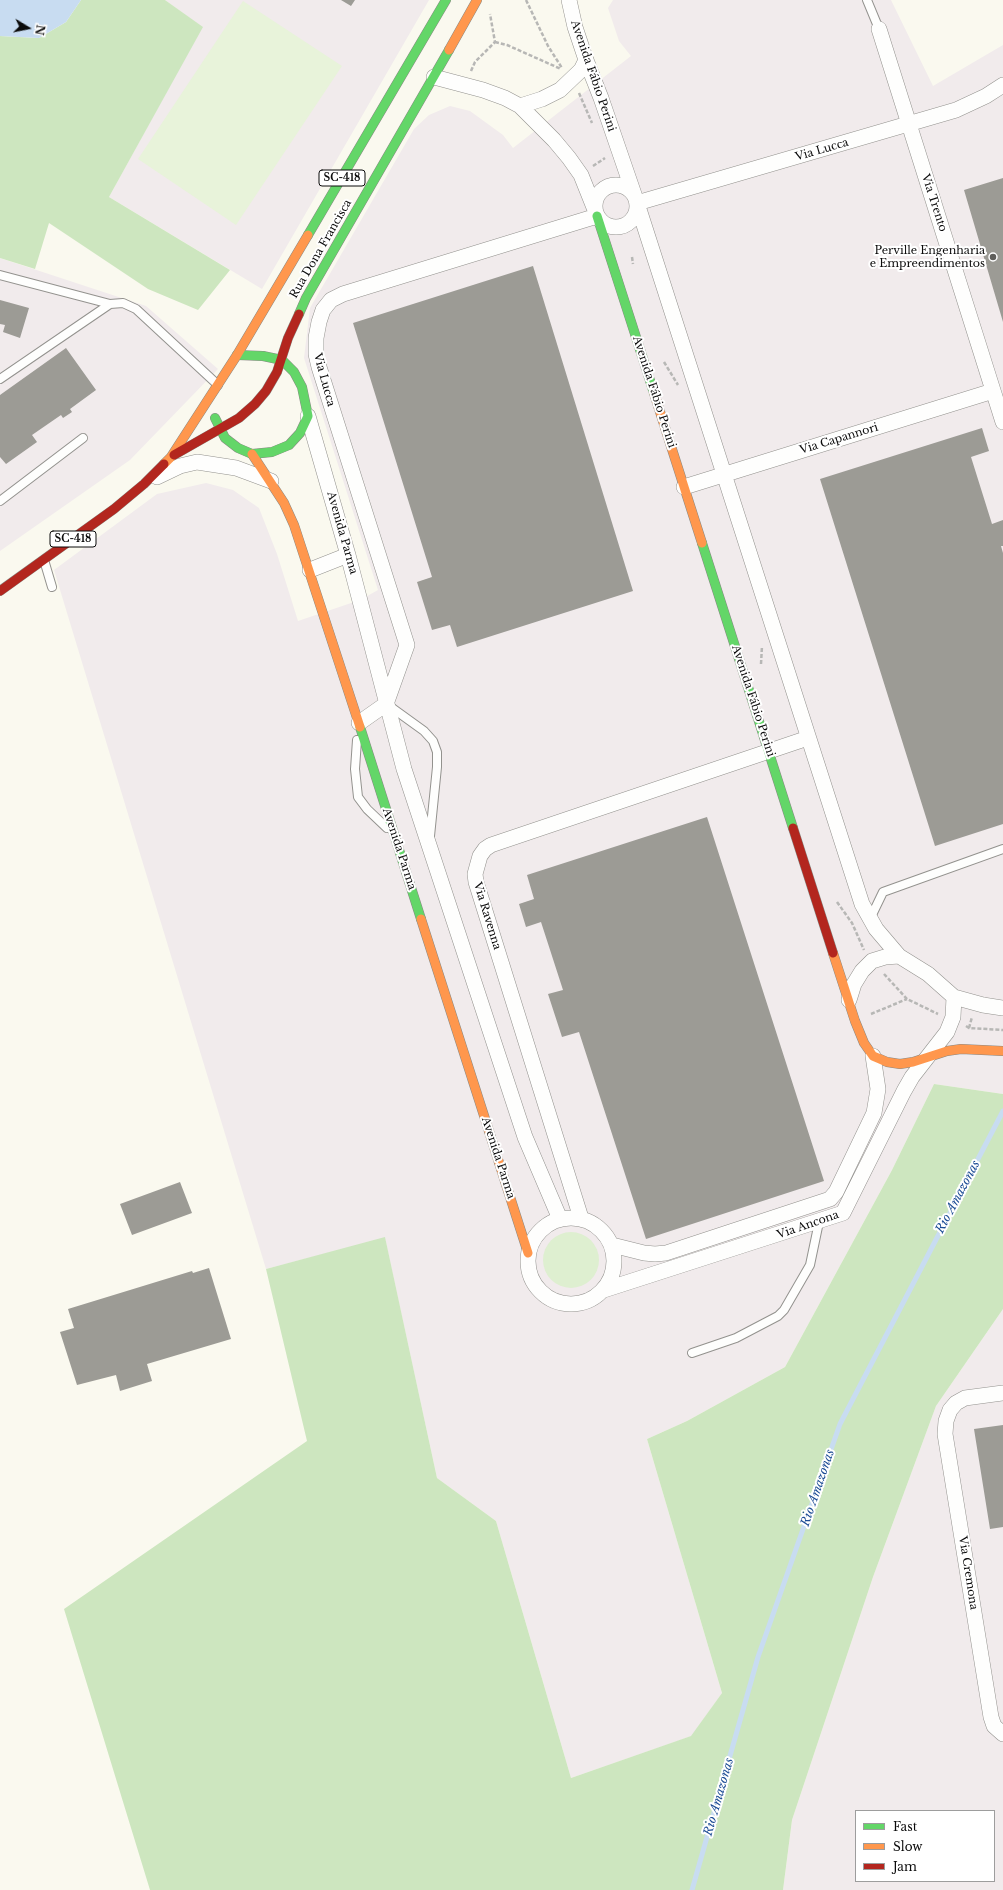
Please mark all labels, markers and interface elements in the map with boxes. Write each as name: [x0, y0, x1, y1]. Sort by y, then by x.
north arrow: [8, 8, 48, 48]
street label: Avenida Fábio Perini: [568, 19, 618, 133]
text: N: [32, 24, 48, 36]
street label: Via Lucca: [794, 136, 850, 164]
road number: SC-418: [319, 170, 365, 186]
street label: Via Trento: [918, 172, 950, 234]
street label: Rua Dona Francisca: [287, 197, 355, 301]
place label: Perville Engenharia e Empreendimentos: [870, 244, 985, 270]
marker: Perville Engenharia e Empreendimentos: [988, 252, 998, 262]
street label: Avenida Fábio Perini: [630, 334, 678, 450]
street label: Via Lucca: [311, 352, 337, 408]
street label: Via Capannori: [798, 421, 880, 457]
street label: Avenida Parma: [324, 490, 360, 576]
road number: SC-418: [50, 531, 96, 547]
street label: Avenida Fábio Perini: [729, 643, 777, 759]
street label: Avenida Parma: [380, 806, 418, 892]
street label: Via Ravenna: [470, 881, 504, 951]
street label: Avenida Parma: [479, 1115, 517, 1201]
water label: Rio Amazonas: [933, 1158, 983, 1236]
street label: Via Ancona: [775, 1208, 841, 1242]
water label: Rio Amazonas: [798, 1448, 838, 1528]
street label: Via Cremona: [956, 1535, 980, 1611]
water label: Rio Amazonas: [701, 1756, 737, 1838]
legend: [855, 1810, 995, 1882]
text: Fast: [893, 1819, 917, 1834]
text: Slow: [893, 1839, 922, 1854]
text: Jam: [893, 1859, 917, 1874]

